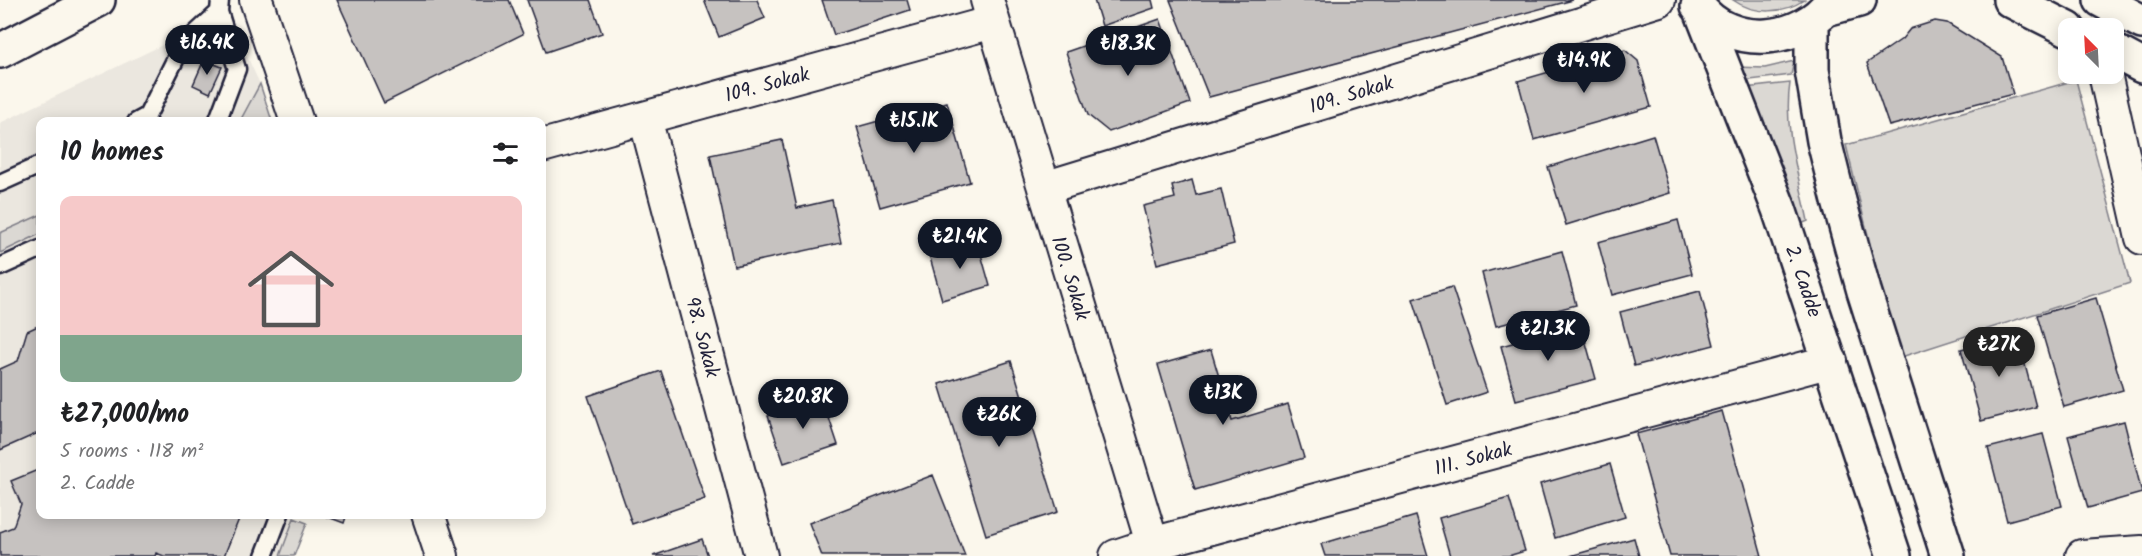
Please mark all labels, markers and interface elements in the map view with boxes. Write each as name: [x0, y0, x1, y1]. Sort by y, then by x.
north arrow: [2058, 18, 2124, 84]
map controls: [2058, 18, 2124, 84]
pin: ₺16.4K: [158, 25, 256, 76]
pin: ₺18.3K: [1079, 26, 1177, 77]
text: ₺16.4K: [179, 28, 235, 60]
text: ₺18.3K: [1100, 29, 1156, 61]
pin: ₺14.9K: [1535, 43, 1633, 94]
text: ₺14.9K: [1557, 46, 1611, 78]
street label: 109. Sokak: [722, 59, 814, 113]
street label: 109. Sokak: [1305, 68, 1398, 124]
pin: ₺15.1K: [865, 103, 963, 154]
text: ₺15.1K: [889, 106, 939, 138]
text: 10 homes: [60, 132, 164, 174]
icon: filters: [489, 137, 522, 170]
pin: ₺21.4K: [911, 219, 1009, 270]
text: ₺21.4K: [932, 222, 988, 254]
street label: 100. Sokak: [1041, 232, 1097, 325]
icon: home: [237, 235, 345, 343]
street label: 2. Cadde: [1775, 241, 1829, 322]
street label: 98. Sokak: [675, 294, 727, 382]
pin: ₺21.3K: [1499, 311, 1597, 362]
text: ₺21.3K: [1520, 314, 1576, 346]
pin: ₺27K: [1963, 327, 2035, 378]
text: ₺27K: [1977, 330, 2021, 362]
pin: ₺13K: [1187, 375, 1259, 426]
text: ₺13K: [1203, 378, 1243, 410]
pin: ₺20.8K: [754, 379, 852, 430]
text: ₺20.8K: [772, 382, 834, 414]
text: ₺27,000/mo: [60, 394, 189, 436]
pin: ₺26K: [963, 397, 1035, 448]
text: ₺26K: [976, 400, 1022, 432]
street label: 111. Sokak: [1431, 434, 1517, 486]
text: 5 rooms · 118 m²: [60, 436, 203, 468]
text: 2. Cadde: [60, 468, 135, 500]

